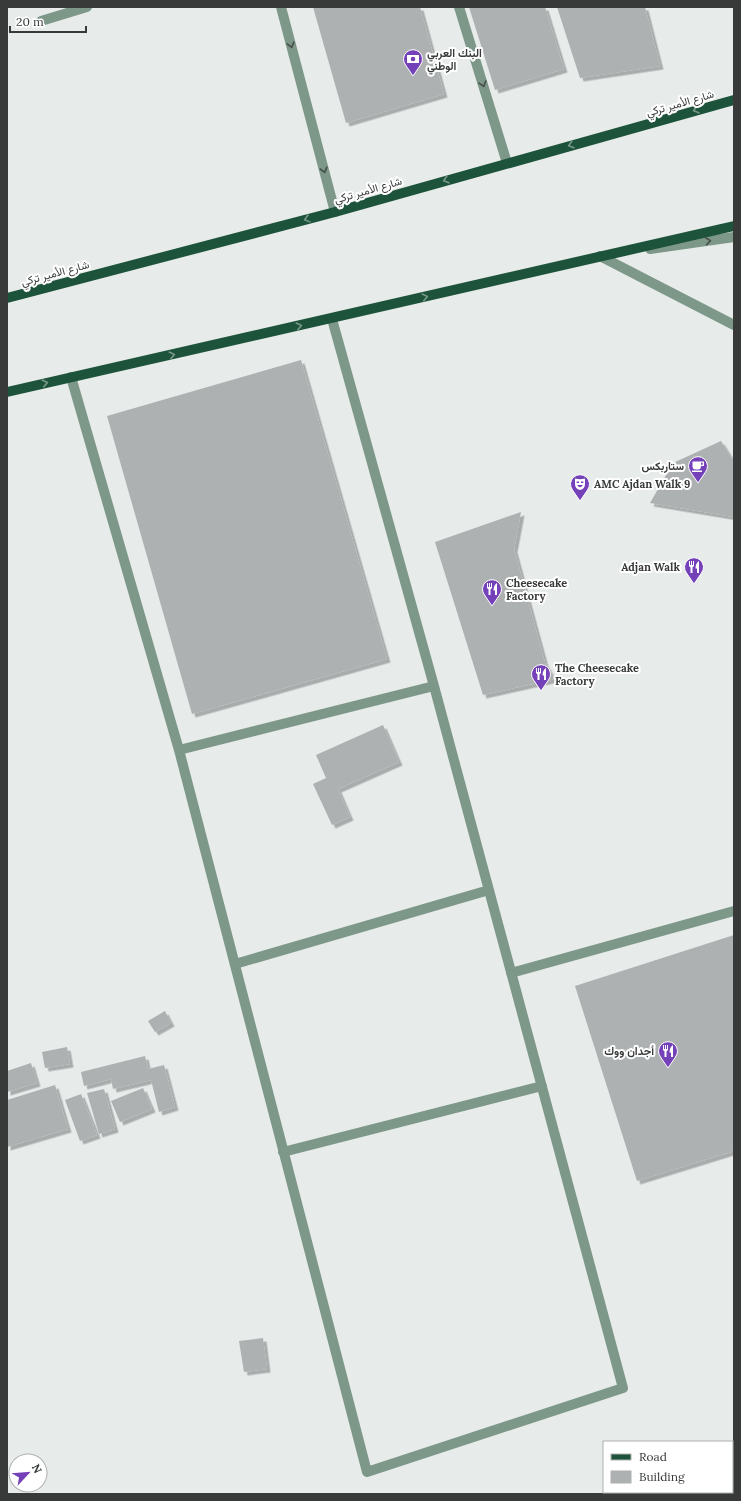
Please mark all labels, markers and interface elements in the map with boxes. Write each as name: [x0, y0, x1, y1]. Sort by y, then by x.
scale bar: [10, 8, 86, 34]
text: 20 m: [16, 14, 44, 29]
one-way arrow: [286, 41, 295, 48]
place label: البنك العربي الوطني: [427, 46, 482, 75]
bank icon: البنك العربي الوطني: [402, 48, 424, 76]
one-way arrow: [478, 81, 487, 88]
street label: شارع الأمير تركي: [645, 87, 717, 122]
one-way arrow: [693, 106, 700, 114]
one-way arrow: [568, 141, 574, 149]
one-way arrow: [319, 167, 328, 174]
street label: شارع الأمير تركي: [333, 174, 405, 209]
one-way arrow: [443, 176, 449, 184]
one-way arrow: [304, 214, 311, 223]
one-way arrow: [705, 237, 711, 246]
street label: شارع الأمير تركي: [19, 257, 92, 292]
one-way arrow: [422, 293, 428, 301]
one-way arrow: [295, 323, 302, 331]
one-way arrow: [169, 351, 175, 359]
one-way arrow: [42, 380, 48, 388]
cafe icon: ستاربكس: [687, 455, 709, 483]
place label: ستاربكس: [642, 459, 684, 473]
theatre icon: AMC Ajdan Walk 9: [569, 473, 591, 501]
place label: AMC Ajdan Walk 9: [594, 477, 690, 491]
restaurant icon: Adjan Walk: [683, 556, 705, 584]
place label: Adjan Walk: [621, 560, 680, 574]
place label: Cheesecake Factory: [506, 576, 567, 603]
restaurant icon: Cheesecake Factory: [481, 578, 503, 606]
place label: The Cheesecake Factory: [555, 661, 639, 688]
restaurant icon: The Cheesecake Factory: [530, 663, 552, 691]
restaurant icon: أجدان ووك: [657, 1040, 679, 1068]
place label: أجدان ووك: [604, 1044, 654, 1058]
legend: [603, 1441, 733, 1493]
text: Road: [639, 1449, 667, 1464]
north arrow: [8, 1453, 48, 1493]
text: N: [29, 1462, 45, 1476]
text: Building: [639, 1469, 685, 1484]

